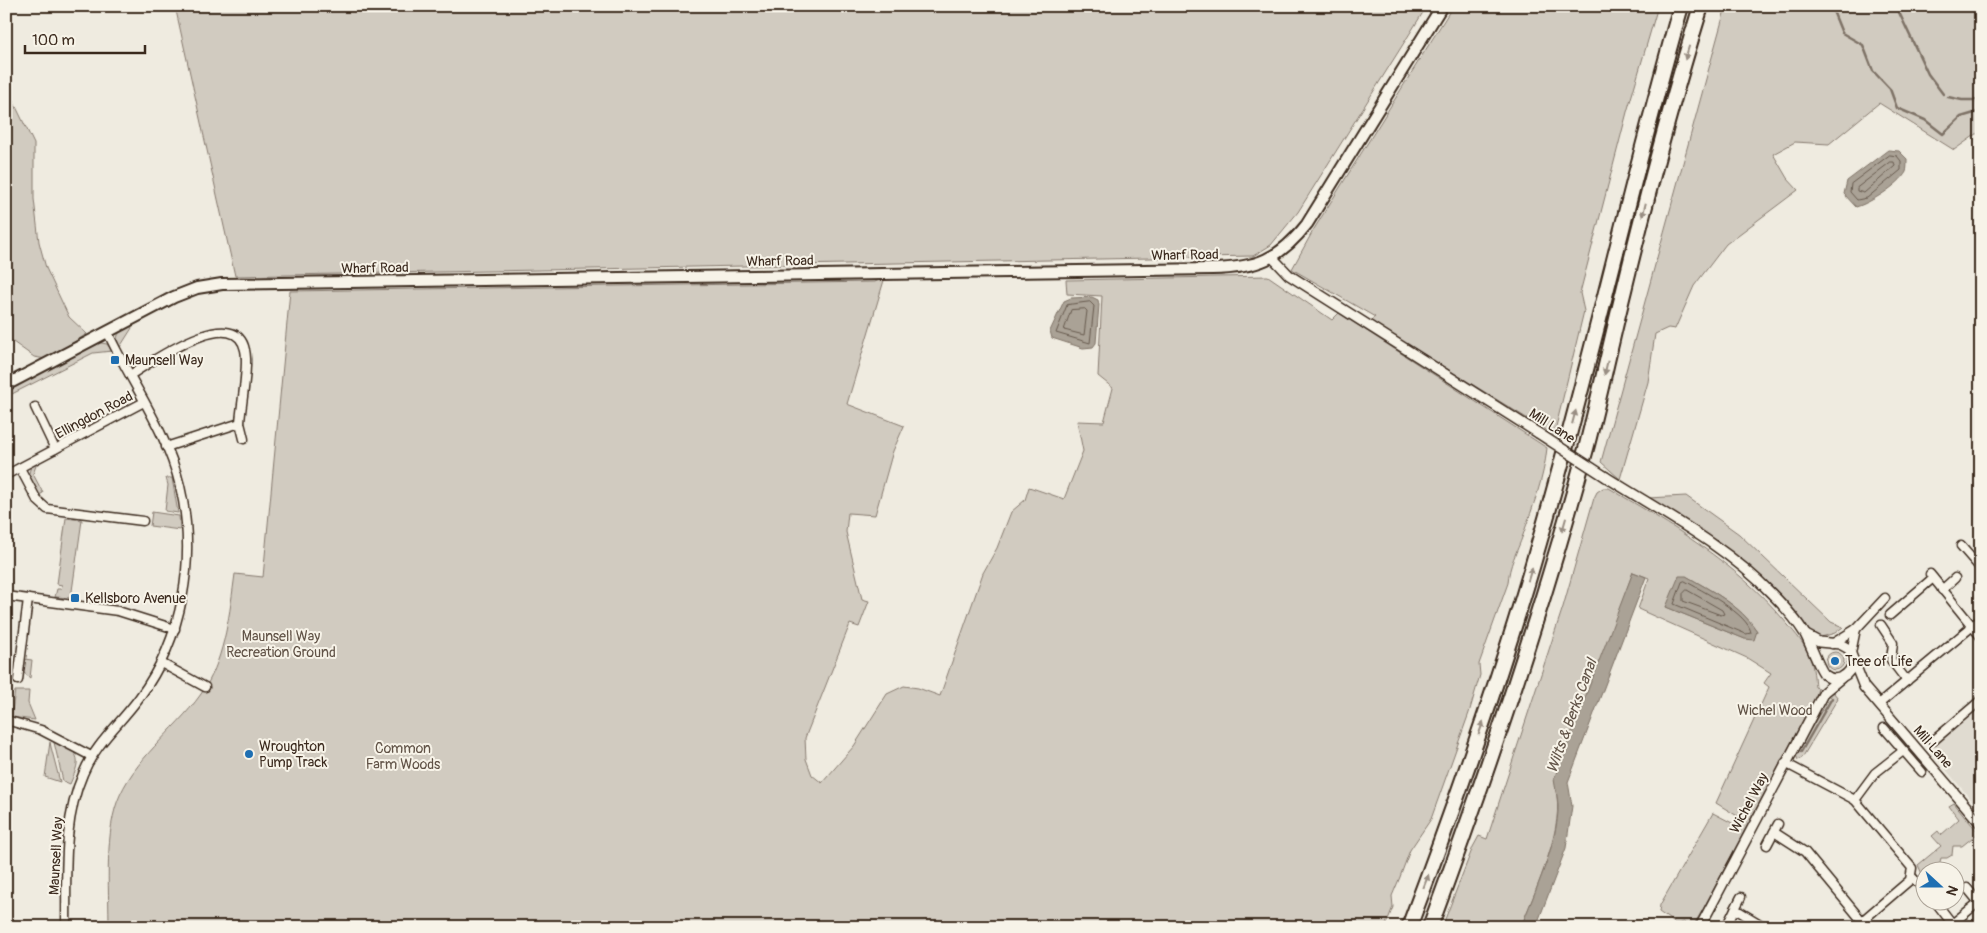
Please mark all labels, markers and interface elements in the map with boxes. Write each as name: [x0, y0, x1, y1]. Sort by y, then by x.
scale bar: [25, 22, 145, 54]
text: 100 m: [32, 31, 75, 50]
one-way arrow: [1682, 46, 1690, 61]
one-way arrow: [1640, 202, 1648, 217]
street label: Wharf Road: [1151, 246, 1219, 264]
street label: Wharf Road: [746, 252, 814, 270]
street label: Wharf Road: [341, 259, 409, 277]
place label: Maunsell Way: [125, 352, 203, 369]
marker: Maunsell Way: [109, 354, 121, 366]
one-way arrow: [1602, 360, 1610, 375]
street label: Ellingdon Road: [52, 387, 136, 443]
street label: Mill Lane: [1526, 405, 1578, 447]
one-way arrow: [1570, 410, 1578, 425]
one-way arrow: [1560, 517, 1568, 532]
one-way arrow: [1527, 566, 1535, 581]
place label: Kellsboro Avenue: [85, 590, 186, 607]
marker: Kellsboro Avenue: [69, 592, 81, 604]
park label: Maunsell Way Recreation Ground: [226, 628, 336, 661]
place label: Tree of Life: [1845, 653, 1912, 670]
water label: Wilts & Berks Canal: [1543, 655, 1602, 776]
marker: Tree of Life: [1829, 655, 1841, 667]
park label: Wichel Wood: [1737, 702, 1813, 719]
one-way arrow: [1478, 721, 1486, 736]
street label: Mill Lane: [1910, 722, 1956, 772]
place label: Wroughton Pump Track: [259, 738, 327, 771]
park label: Common Farm Woods: [366, 740, 441, 773]
marker: Wroughton Pump Track: [243, 748, 255, 760]
street label: Wichel Way: [1726, 770, 1772, 836]
street label: Maunsell Way: [45, 816, 67, 896]
north arrow: [1914, 860, 1964, 910]
one-way arrow: [1422, 873, 1430, 888]
text: N: [1942, 883, 1961, 898]

